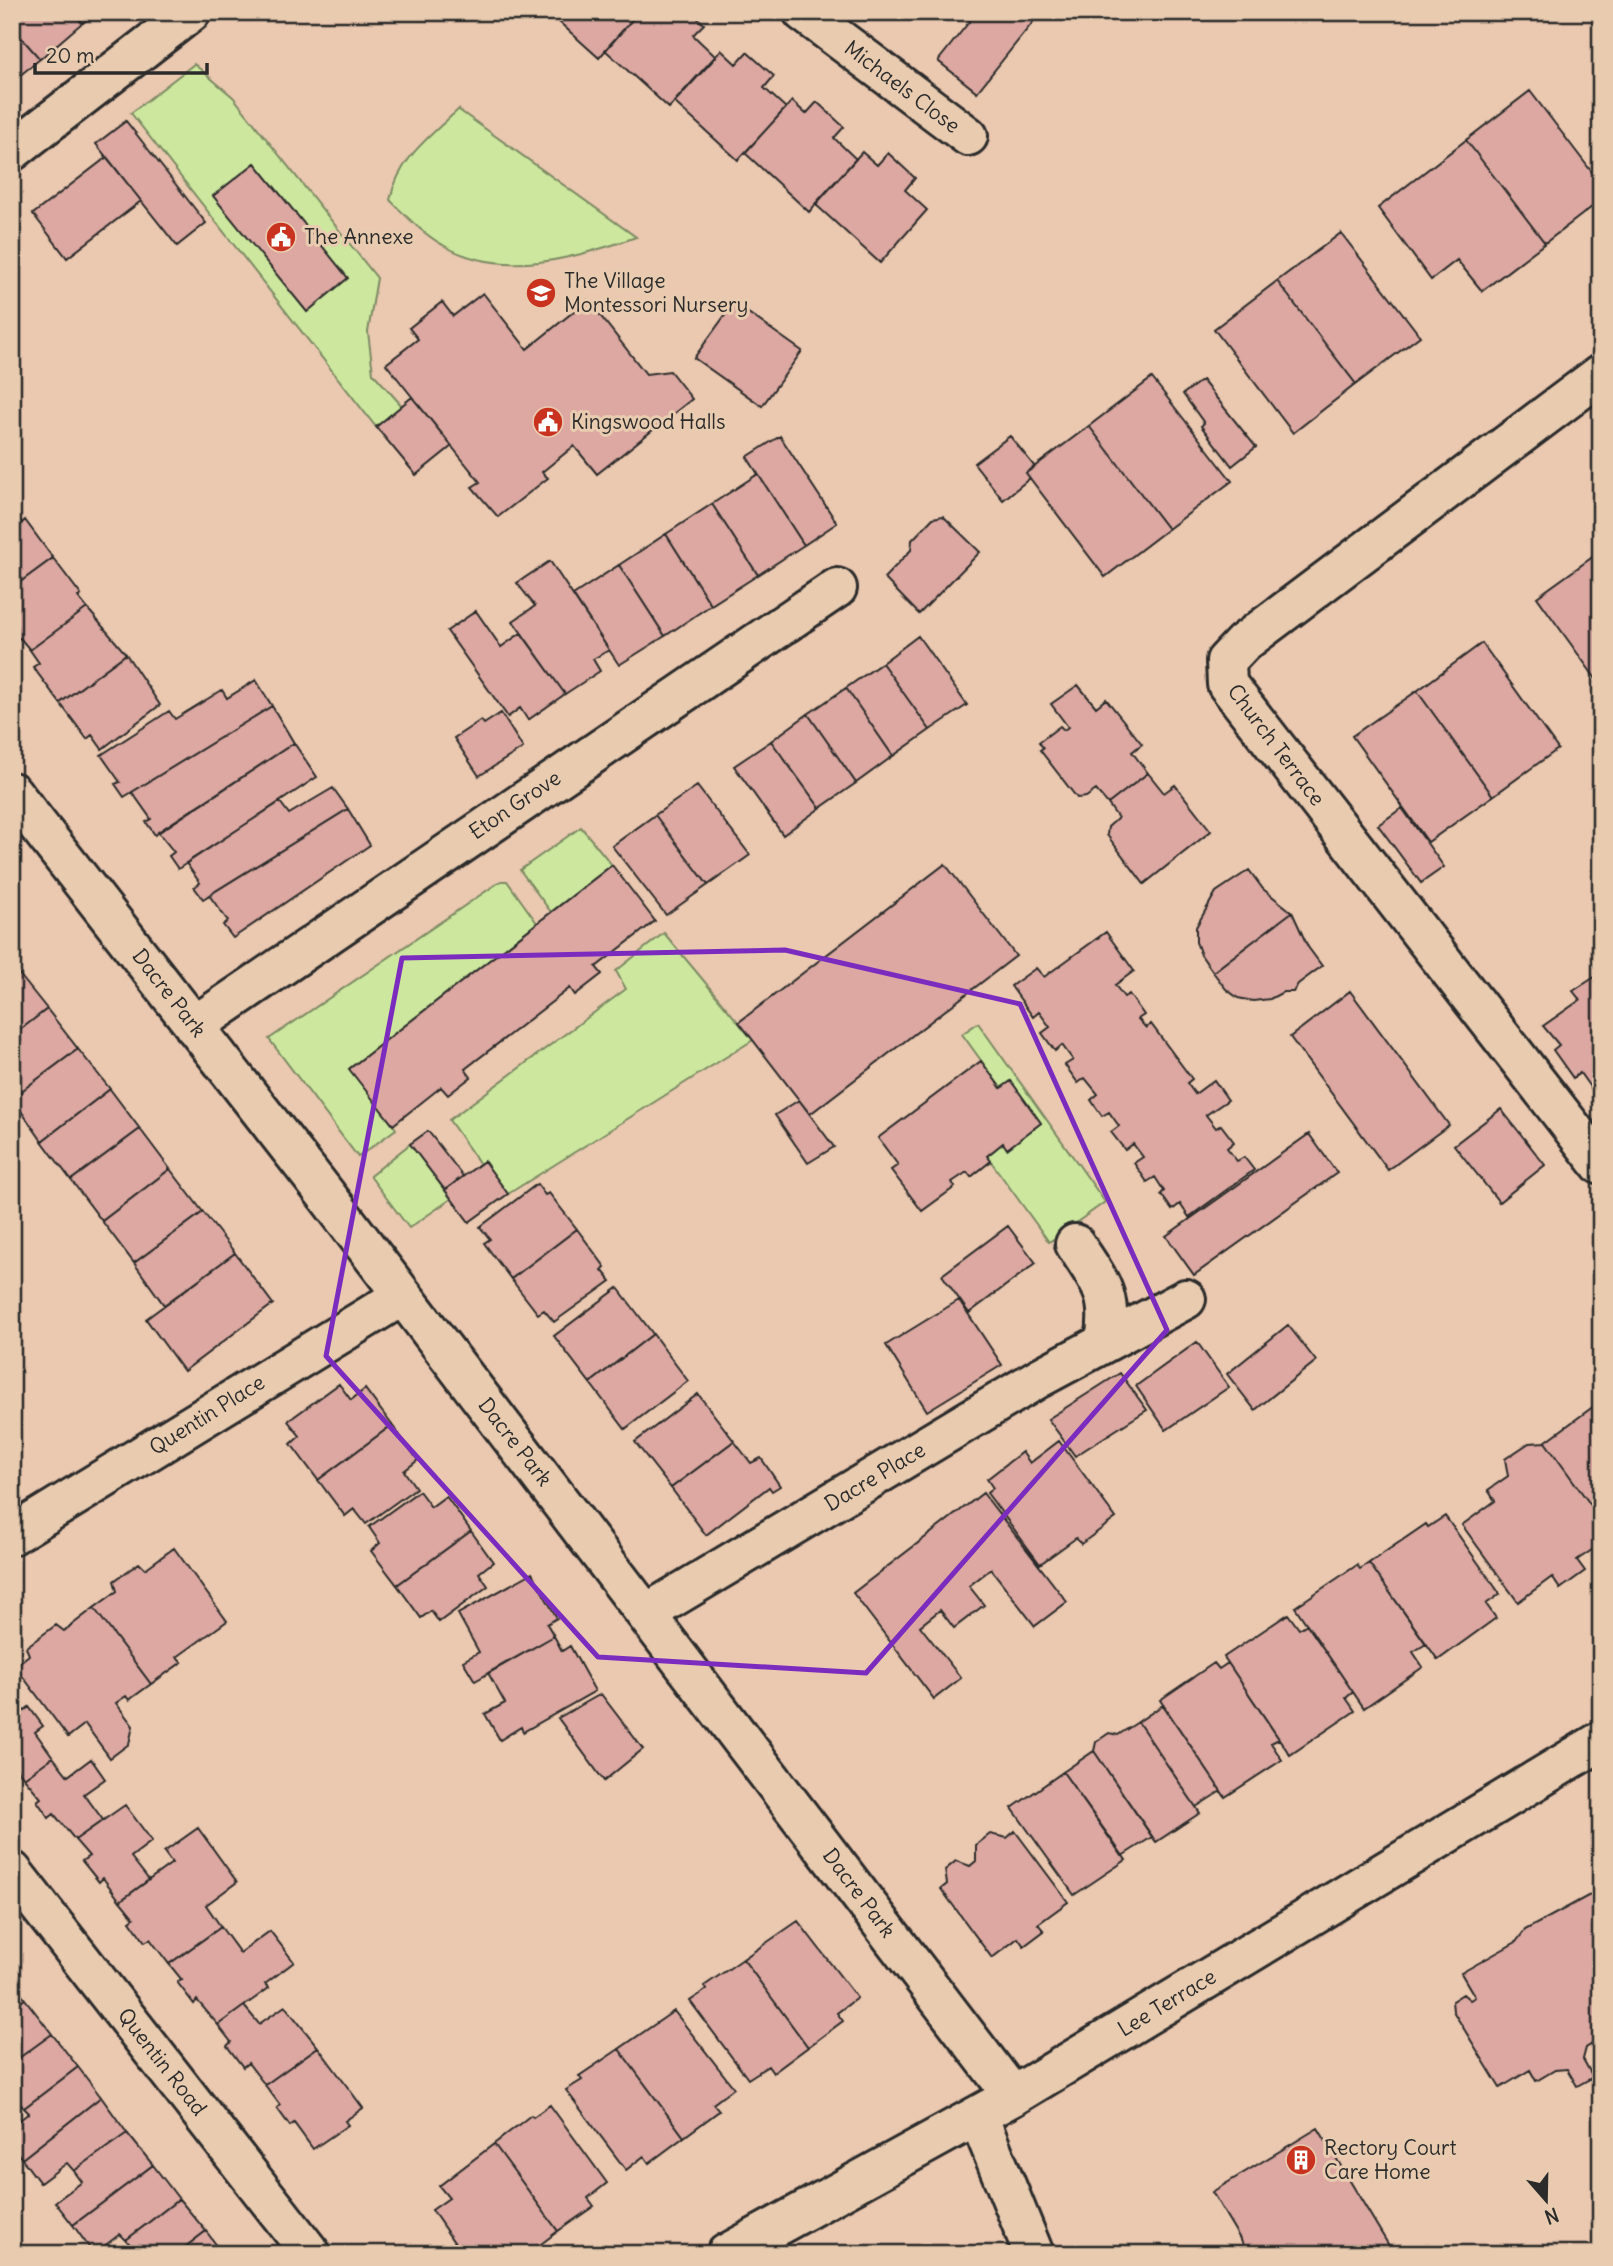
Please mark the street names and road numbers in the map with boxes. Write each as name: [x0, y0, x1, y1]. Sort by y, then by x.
street label: Michaels Close: [839, 34, 966, 139]
street label: Church Terrace: [1222, 678, 1331, 811]
street label: Eton Grove: [464, 764, 566, 845]
street label: Dacre Park: [126, 943, 212, 1042]
street label: Quentin Place: [144, 1368, 269, 1461]
street label: Dacre Park: [472, 1392, 558, 1491]
street label: Dacre Place: [820, 1436, 930, 1517]
street label: Dacre Park: [817, 1843, 902, 1943]
street label: Lee Terrace: [1113, 1963, 1221, 2042]
street label: Quentin Road: [112, 2002, 213, 2121]

